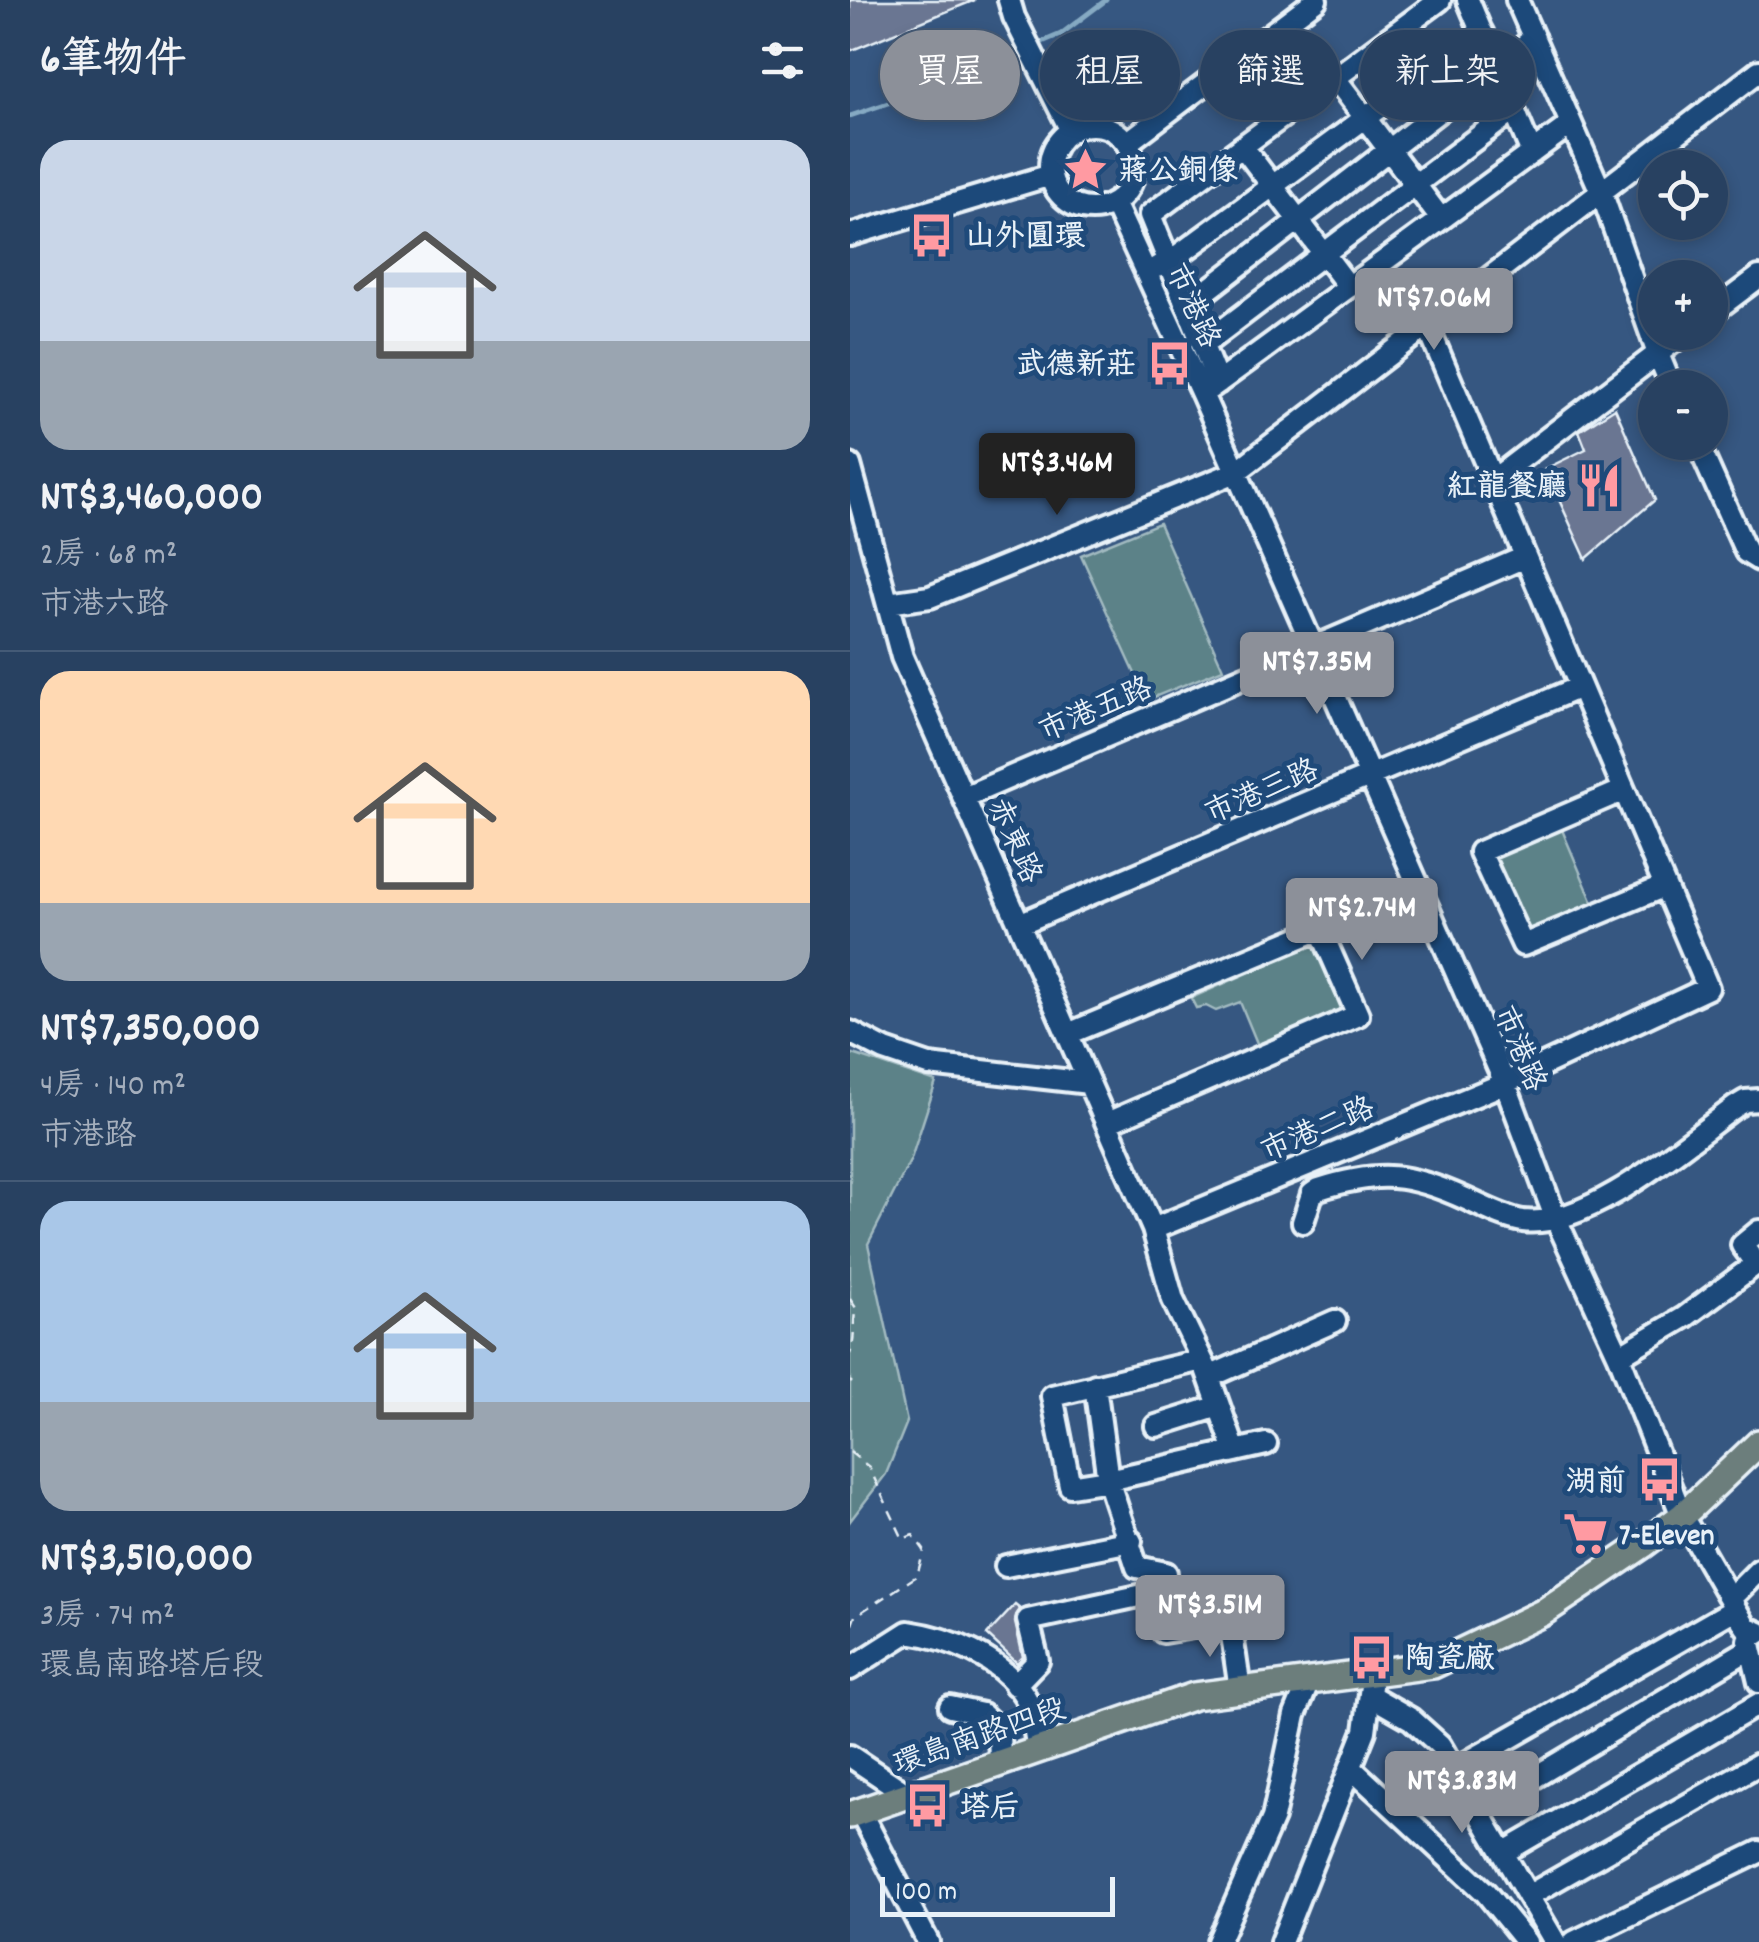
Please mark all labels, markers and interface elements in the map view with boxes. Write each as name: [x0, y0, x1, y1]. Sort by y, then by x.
chip: 買屋: [880, 30, 1020, 120]
chip: 租屋: [1040, 30, 1180, 120]
chip: 篩選: [1200, 30, 1340, 120]
chip: 新上架: [1360, 30, 1535, 120]
text: 6筆物件: [40, 33, 187, 93]
icon: filters: [755, 33, 810, 88]
place icon: 蔣公銅像: [1061, 145, 1109, 193]
map controls: [1638, 150, 1728, 460]
button: locate: [1638, 150, 1728, 240]
place label: 蔣公銅像: [1118, 152, 1238, 195]
icon: home: [335, 205, 515, 385]
bus stop icon: 山外圓環: [908, 211, 956, 259]
place label: 山外圓環: [965, 218, 1085, 261]
street label: 市港路: [1151, 257, 1228, 357]
button: +: [1638, 260, 1728, 350]
pin: NT$7.06M: [1331, 268, 1537, 353]
text: NT$7.06M: [1377, 277, 1491, 323]
bus stop icon: 武德新莊: [1145, 339, 1193, 387]
place label: 武德新莊: [1016, 346, 1136, 389]
button: −: [1638, 370, 1728, 460]
pin: NT$3.46M: [954, 433, 1160, 518]
text: NT$3.46M: [1001, 442, 1113, 488]
restaurant icon: 紅龍餐廳: [1576, 461, 1624, 509]
place label: 紅龍餐廳: [1447, 468, 1567, 511]
text: NT$3,460,000: [40, 470, 263, 530]
text: 2房 · 68 m²: [40, 534, 177, 580]
text: 市港六路: [40, 584, 168, 630]
pin: NT$7.35M: [1214, 632, 1420, 717]
text: NT$7.35M: [1262, 641, 1372, 687]
street label: 市港五路: [1033, 669, 1160, 755]
icon: home: [335, 736, 515, 916]
street label: 市港三路: [1199, 751, 1326, 837]
street label: 赤東路: [974, 792, 1050, 892]
pin: NT$2.74M: [1259, 878, 1465, 963]
text: NT$2.74M: [1308, 887, 1416, 933]
street label: 市港路: [1479, 1000, 1554, 1100]
text: NT$7,350,000: [40, 1001, 261, 1061]
text: 4房 · 140 m²: [40, 1065, 186, 1111]
street label: 市港二路: [1255, 1089, 1382, 1175]
text: 市港路: [40, 1115, 136, 1161]
icon: home: [335, 1266, 515, 1446]
bus stop icon: 湖前: [1635, 1456, 1683, 1504]
place label: 湖前: [1566, 1463, 1626, 1506]
supermarket icon: 7-Eleven: [1562, 1510, 1610, 1558]
place label: 7-Eleven: [1619, 1517, 1714, 1560]
text: NT$3,510,000: [40, 1531, 254, 1591]
pin: NT$3.51M: [1107, 1575, 1313, 1660]
text: NT$3.51M: [1158, 1584, 1262, 1630]
text: 3房 · 74 m²: [40, 1595, 175, 1641]
bus stop icon: 陶瓷廠: [1348, 1633, 1396, 1681]
place label: 陶瓷廠: [1405, 1640, 1495, 1683]
text: 環島南路塔后段: [40, 1645, 264, 1691]
street label: 環島南路四段: [888, 1690, 1073, 1789]
pin: NT$3.83M: [1359, 1751, 1565, 1836]
text: NT$3.83M: [1407, 1760, 1517, 1806]
bus stop icon: 塔后: [903, 1782, 951, 1830]
place label: 塔后: [960, 1789, 1020, 1832]
scale bar: [880, 1872, 1115, 1916]
text: 100 m: [895, 1874, 957, 1914]

